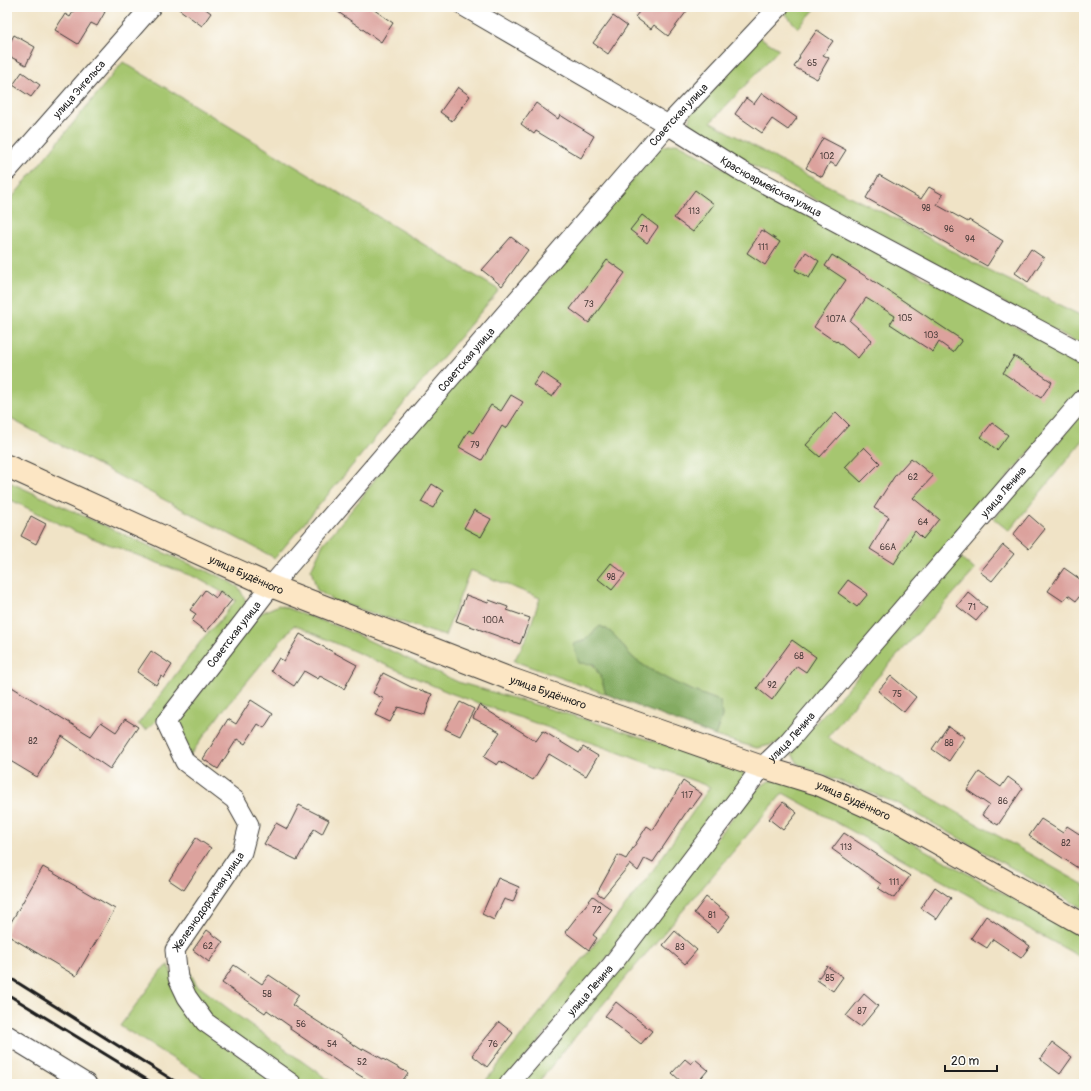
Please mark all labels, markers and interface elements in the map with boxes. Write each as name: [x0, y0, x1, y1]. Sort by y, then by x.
street label: улица Энгельса: [50, 58, 108, 122]
house number: 65: [807, 58, 817, 69]
street label: Советская улица: [647, 81, 711, 149]
house number: 102: [820, 151, 834, 162]
street label: Красноармейская улица: [718, 154, 824, 220]
house number: 98: [921, 203, 931, 214]
house number: 113: [688, 206, 700, 217]
house number: 71: [640, 224, 648, 235]
house number: 96: [944, 224, 954, 235]
house number: 94: [965, 234, 976, 245]
house number: 111: [758, 242, 768, 253]
house number: 73: [584, 299, 594, 310]
house number: 105: [898, 313, 912, 324]
house number: 107А: [826, 314, 846, 325]
street label: Советская улица: [435, 325, 498, 394]
house number: 103: [924, 330, 938, 341]
house number: 79: [470, 440, 480, 451]
street label: улица Ленина: [978, 464, 1029, 521]
house number: 62: [908, 472, 918, 483]
house number: 64: [918, 517, 929, 528]
house number: 66А: [880, 542, 896, 553]
street label: улица Будённого: [206, 552, 286, 597]
house number: 98: [606, 572, 616, 583]
street label: Советская улица: [204, 599, 264, 670]
house number: 71: [968, 602, 976, 613]
house number: 100А: [482, 615, 504, 626]
house number: 68: [794, 651, 804, 662]
street label: улица Будённого: [507, 673, 588, 712]
house number: 92: [767, 680, 777, 691]
house number: 75: [892, 689, 902, 700]
street label: улица Ленина: [765, 710, 818, 765]
house number: 82: [28, 736, 38, 747]
house number: 88: [944, 738, 954, 749]
street label: улица Будённого: [813, 778, 893, 823]
house number: 117: [681, 790, 693, 801]
house number: 86: [998, 796, 1008, 807]
house number: 82: [1061, 838, 1071, 849]
house number: 113: [840, 842, 852, 853]
street label: Железнодорожная улица: [169, 850, 247, 955]
house number: 111: [889, 877, 899, 888]
house number: 72: [592, 905, 602, 916]
house number: 81: [708, 910, 716, 921]
house number: 62: [203, 941, 213, 952]
house number: 83: [675, 942, 685, 953]
street label: улица Ленина: [564, 962, 616, 1019]
house number: 85: [825, 973, 835, 984]
house number: 58: [262, 989, 272, 1000]
house number: 87: [857, 1006, 867, 1017]
house number: 56: [296, 1019, 306, 1030]
house number: 54: [327, 1039, 338, 1050]
house number: 76: [488, 1039, 498, 1050]
scale bar: [945, 1047, 997, 1073]
text: 20 m: [951, 1054, 980, 1069]
house number: 52: [357, 1057, 367, 1068]

